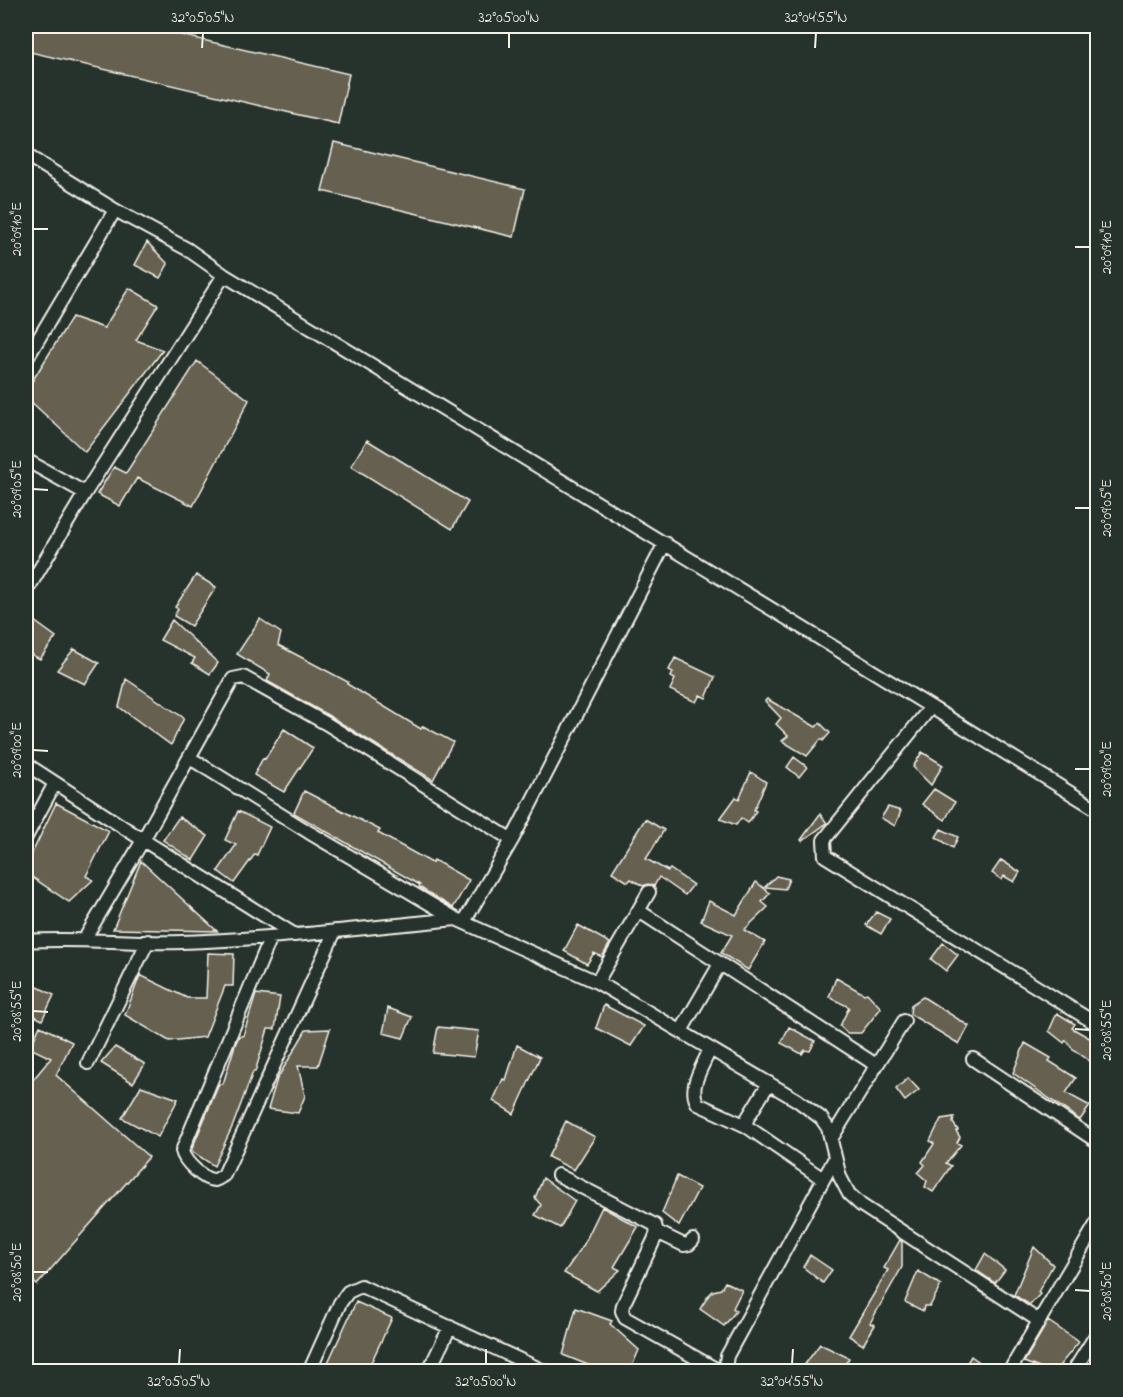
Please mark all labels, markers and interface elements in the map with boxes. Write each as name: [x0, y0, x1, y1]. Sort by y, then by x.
text: 32°05'05"N: [171, 7, 235, 29]
text: 32°05'00"N: [479, 7, 539, 29]
text: 32°04'55"N: [785, 7, 847, 29]
text: 20°09'10"E: [6, 202, 28, 256]
text: 20°09'10"E: [1096, 220, 1118, 274]
text: 20°09'05"E: [6, 460, 28, 518]
text: 20°09'05"E: [1096, 479, 1118, 537]
text: 20°09'00"E: [6, 722, 28, 778]
text: 20°09'00"E: [1096, 741, 1118, 797]
text: 20°08'55"E: [6, 980, 28, 1042]
text: 20°08'55"E: [1096, 999, 1118, 1061]
text: 20°08'50"E: [6, 1242, 28, 1302]
text: 20°08'50"E: [1096, 1261, 1118, 1321]
text: 32°05'05"N: [147, 1371, 211, 1393]
text: 32°05'00"N: [456, 1371, 516, 1393]
text: 32°04'55"N: [761, 1371, 823, 1393]

